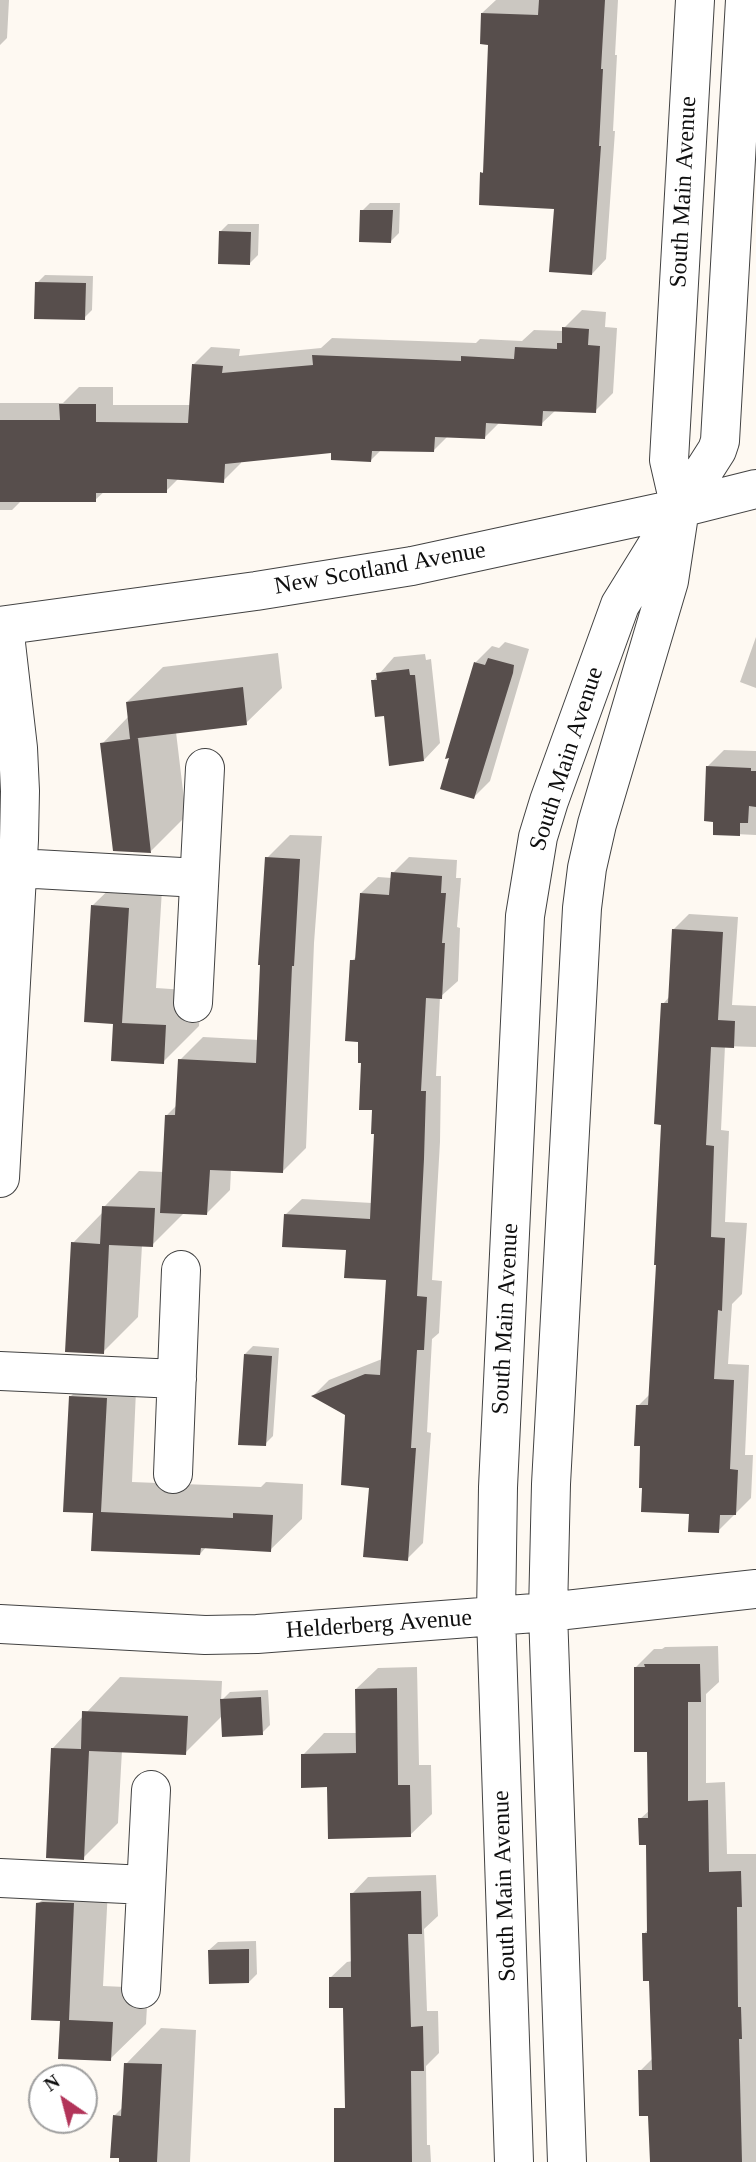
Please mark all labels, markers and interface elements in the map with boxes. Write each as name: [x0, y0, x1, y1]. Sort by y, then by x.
street label: South Main Avenue: [665, 96, 703, 288]
street label: New Scotland Avenue: [272, 536, 488, 602]
street label: South Main Avenue: [524, 663, 610, 855]
street label: South Main Avenue: [487, 1223, 525, 1415]
street label: Helderberg Avenue: [285, 1604, 473, 1646]
street label: South Main Avenue: [487, 1790, 523, 1982]
north arrow: [28, 2064, 98, 2134]
text: N: [40, 2070, 63, 2096]

